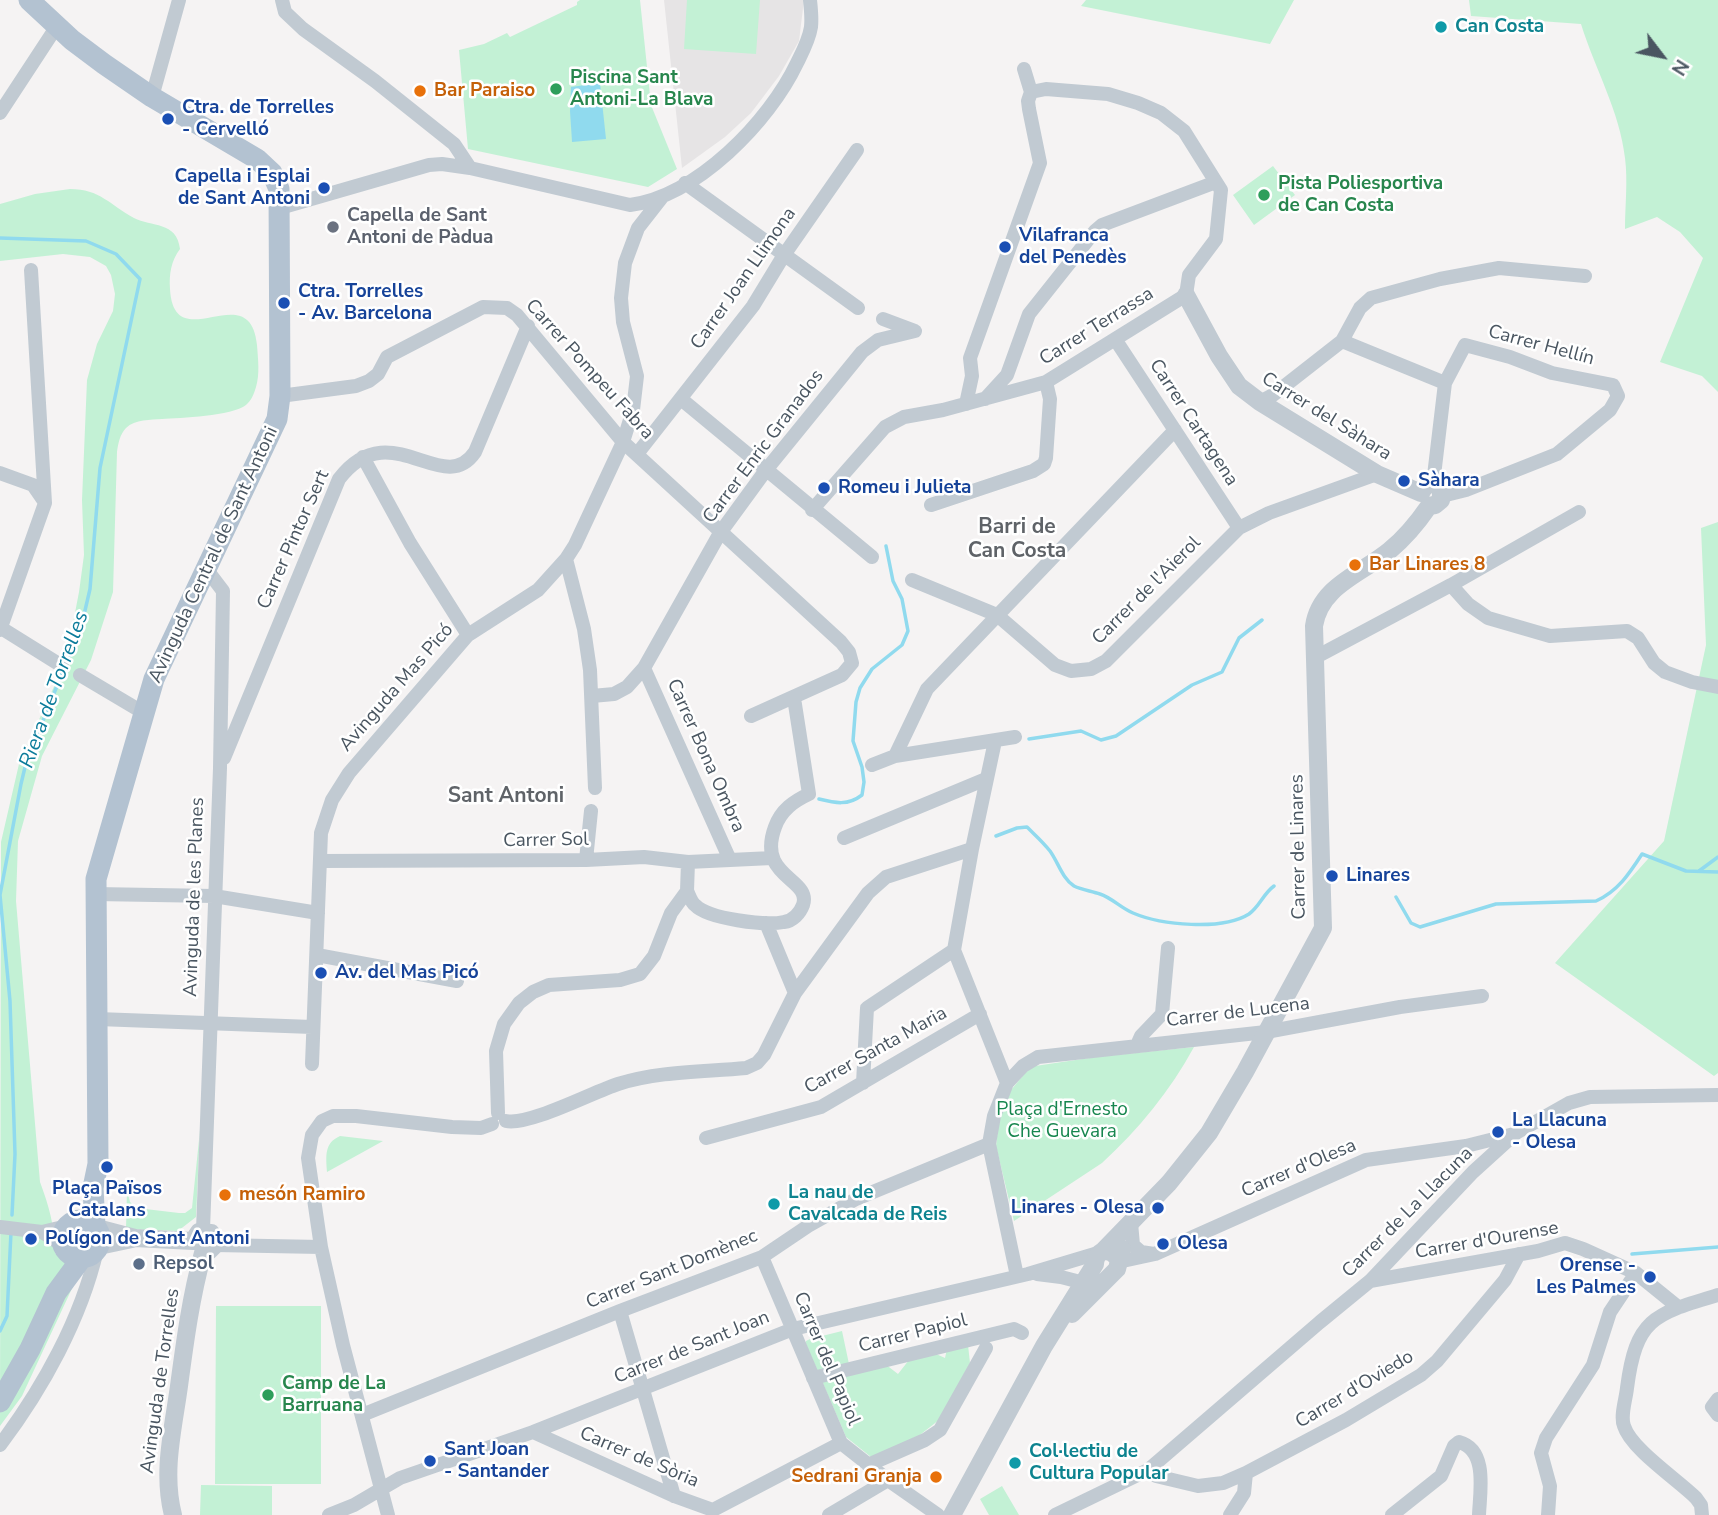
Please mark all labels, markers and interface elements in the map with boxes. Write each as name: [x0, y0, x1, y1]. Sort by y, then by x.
place label: Can Costa: [1455, 16, 1544, 38]
marker: Can Costa: [1433, 19, 1449, 35]
north arrow: [1627, 21, 1697, 91]
text: N: [1665, 54, 1695, 80]
place label: Piscina Sant Antoni-La Blava: [570, 67, 713, 111]
place label: Bar Paraiso: [434, 80, 535, 102]
marker: Piscina Sant Antoni-La Blava: [548, 81, 564, 97]
marker: Bar Paraiso: [412, 83, 428, 99]
place label: Ctra. de Torrelles - Cervelló: [182, 97, 334, 141]
marker: Ctra. de Torrelles - Cervelló: [160, 111, 176, 127]
place label: Capella i Esplai de Sant Antoni: [175, 166, 310, 210]
place label: Pista Poliesportiva de Can Costa: [1278, 173, 1443, 217]
marker: Capella i Esplai de Sant Antoni: [316, 180, 332, 196]
marker: Pista Poliesportiva de Can Costa: [1256, 187, 1272, 203]
street label: Carrer Joan Llimona: [686, 204, 802, 354]
place label: Capella de Sant Antoni de Pàdua: [347, 205, 493, 249]
marker: Capella de Sant Antoni de Pàdua: [325, 219, 341, 235]
place label: Vilafranca del Penedès: [1019, 225, 1126, 269]
marker: Vilafranca del Penedès: [997, 239, 1013, 255]
place label: Ctra. Torrelles - Av. Barcelona: [298, 281, 432, 325]
street label: Carrer Terrassa: [1036, 283, 1158, 371]
marker: Ctra. Torrelles - Av. Barcelona: [276, 295, 292, 311]
street label: Carrer Pompeu Fabra: [520, 295, 658, 445]
street label: Carrer Hellín: [1485, 321, 1597, 371]
street label: Carrer Cartagena: [1144, 355, 1242, 491]
street label: Carrer Enric Granados: [699, 366, 829, 528]
street label: Carrer del Sàhara: [1257, 368, 1395, 466]
street label: Avinguda Central de Sant Antoni: [144, 423, 284, 687]
street label: Carrer Pintor Sert: [253, 467, 335, 613]
place label: Sàhara: [1418, 470, 1480, 492]
marker: Sàhara: [1396, 473, 1412, 489]
place label: Romeu i Julieta: [838, 477, 971, 499]
marker: Romeu i Julieta: [816, 480, 832, 496]
district label: Barri de Can Costa: [968, 515, 1066, 565]
street label: Carrer de l'Aierol: [1088, 532, 1206, 650]
place label: Bar Linares 8: [1369, 554, 1485, 576]
marker: Bar Linares 8: [1347, 557, 1363, 573]
water label: Riera de Torrelles: [15, 608, 95, 772]
street label: Avinguda Mas Picó: [335, 619, 459, 757]
street label: Carrer Bona Ombra: [661, 676, 749, 836]
street label: Carrer de Linares: [1286, 774, 1312, 920]
district label: Sant Antoni: [448, 784, 564, 810]
street label: Avinguda de les Planes: [180, 797, 210, 997]
street label: Carrer Sol: [503, 829, 589, 853]
place label: Linares: [1346, 865, 1410, 887]
marker: Linares: [1324, 868, 1340, 884]
place label: Av. del Mas Picó: [335, 962, 479, 984]
marker: Av. del Mas Picó: [313, 965, 329, 981]
street label: Carrer de Lucena: [1165, 993, 1311, 1033]
street label: Carrer Santa Maria: [801, 1002, 951, 1100]
park label: Plaça d'Ernesto Che Guevara: [996, 1099, 1128, 1143]
place label: La Llacuna - Olesa: [1512, 1110, 1607, 1154]
marker: La Llacuna - Olesa: [1490, 1124, 1506, 1140]
street label: Carrer d'Olesa: [1238, 1135, 1360, 1203]
street label: Carrer de La Llacuna: [1338, 1143, 1478, 1283]
marker: Plaça Països Catalans: [99, 1159, 115, 1175]
place label: Plaça Països Catalans: [52, 1178, 162, 1222]
place label: La nau de Cavalcada de Reis: [788, 1182, 947, 1226]
place label: mesón Ramiro: [239, 1184, 366, 1206]
marker: mesón Ramiro: [217, 1187, 233, 1203]
marker: La nau de Cavalcada de Reis: [766, 1196, 782, 1212]
place label: Linares - Olesa: [1011, 1197, 1144, 1219]
marker: Linares - Olesa: [1150, 1200, 1166, 1216]
street label: Carrer d'Ourense: [1414, 1217, 1560, 1265]
street label: Carrer Sant Domènec: [583, 1225, 761, 1315]
place label: Polígon de Sant Antoni: [45, 1228, 250, 1250]
marker: Polígon de Sant Antoni: [23, 1231, 39, 1247]
place label: Olesa: [1177, 1233, 1228, 1255]
marker: Olesa: [1155, 1236, 1171, 1252]
place label: Repsol: [153, 1253, 214, 1275]
place label: Orense - Les Palmes: [1536, 1255, 1636, 1299]
marker: Repsol: [131, 1256, 147, 1272]
marker: Orense - Les Palmes: [1642, 1269, 1658, 1285]
street label: Avinguda de Torrelles: [137, 1287, 185, 1475]
street label: Carrer del Papiol: [788, 1289, 864, 1429]
street label: Carrer de Sant Joan: [611, 1306, 773, 1390]
street label: Carrer Papiol: [856, 1309, 970, 1359]
street label: Carrer d'Oviedo: [1292, 1346, 1418, 1434]
place label: Camp de La Barruana: [282, 1373, 386, 1417]
marker: Camp de La Barruana: [260, 1387, 276, 1403]
street label: Carrer de Sòria: [576, 1423, 702, 1493]
place label: Sant Joan - Santander: [444, 1439, 549, 1483]
place label: Col·lectiu de Cultura Popular: [1029, 1441, 1169, 1485]
marker: Sant Joan - Santander: [422, 1453, 438, 1469]
marker: Col·lectiu de Cultura Popular: [1007, 1455, 1023, 1471]
place label: Sedrani Granja: [791, 1466, 922, 1488]
marker: Sedrani Granja: [928, 1469, 944, 1485]

